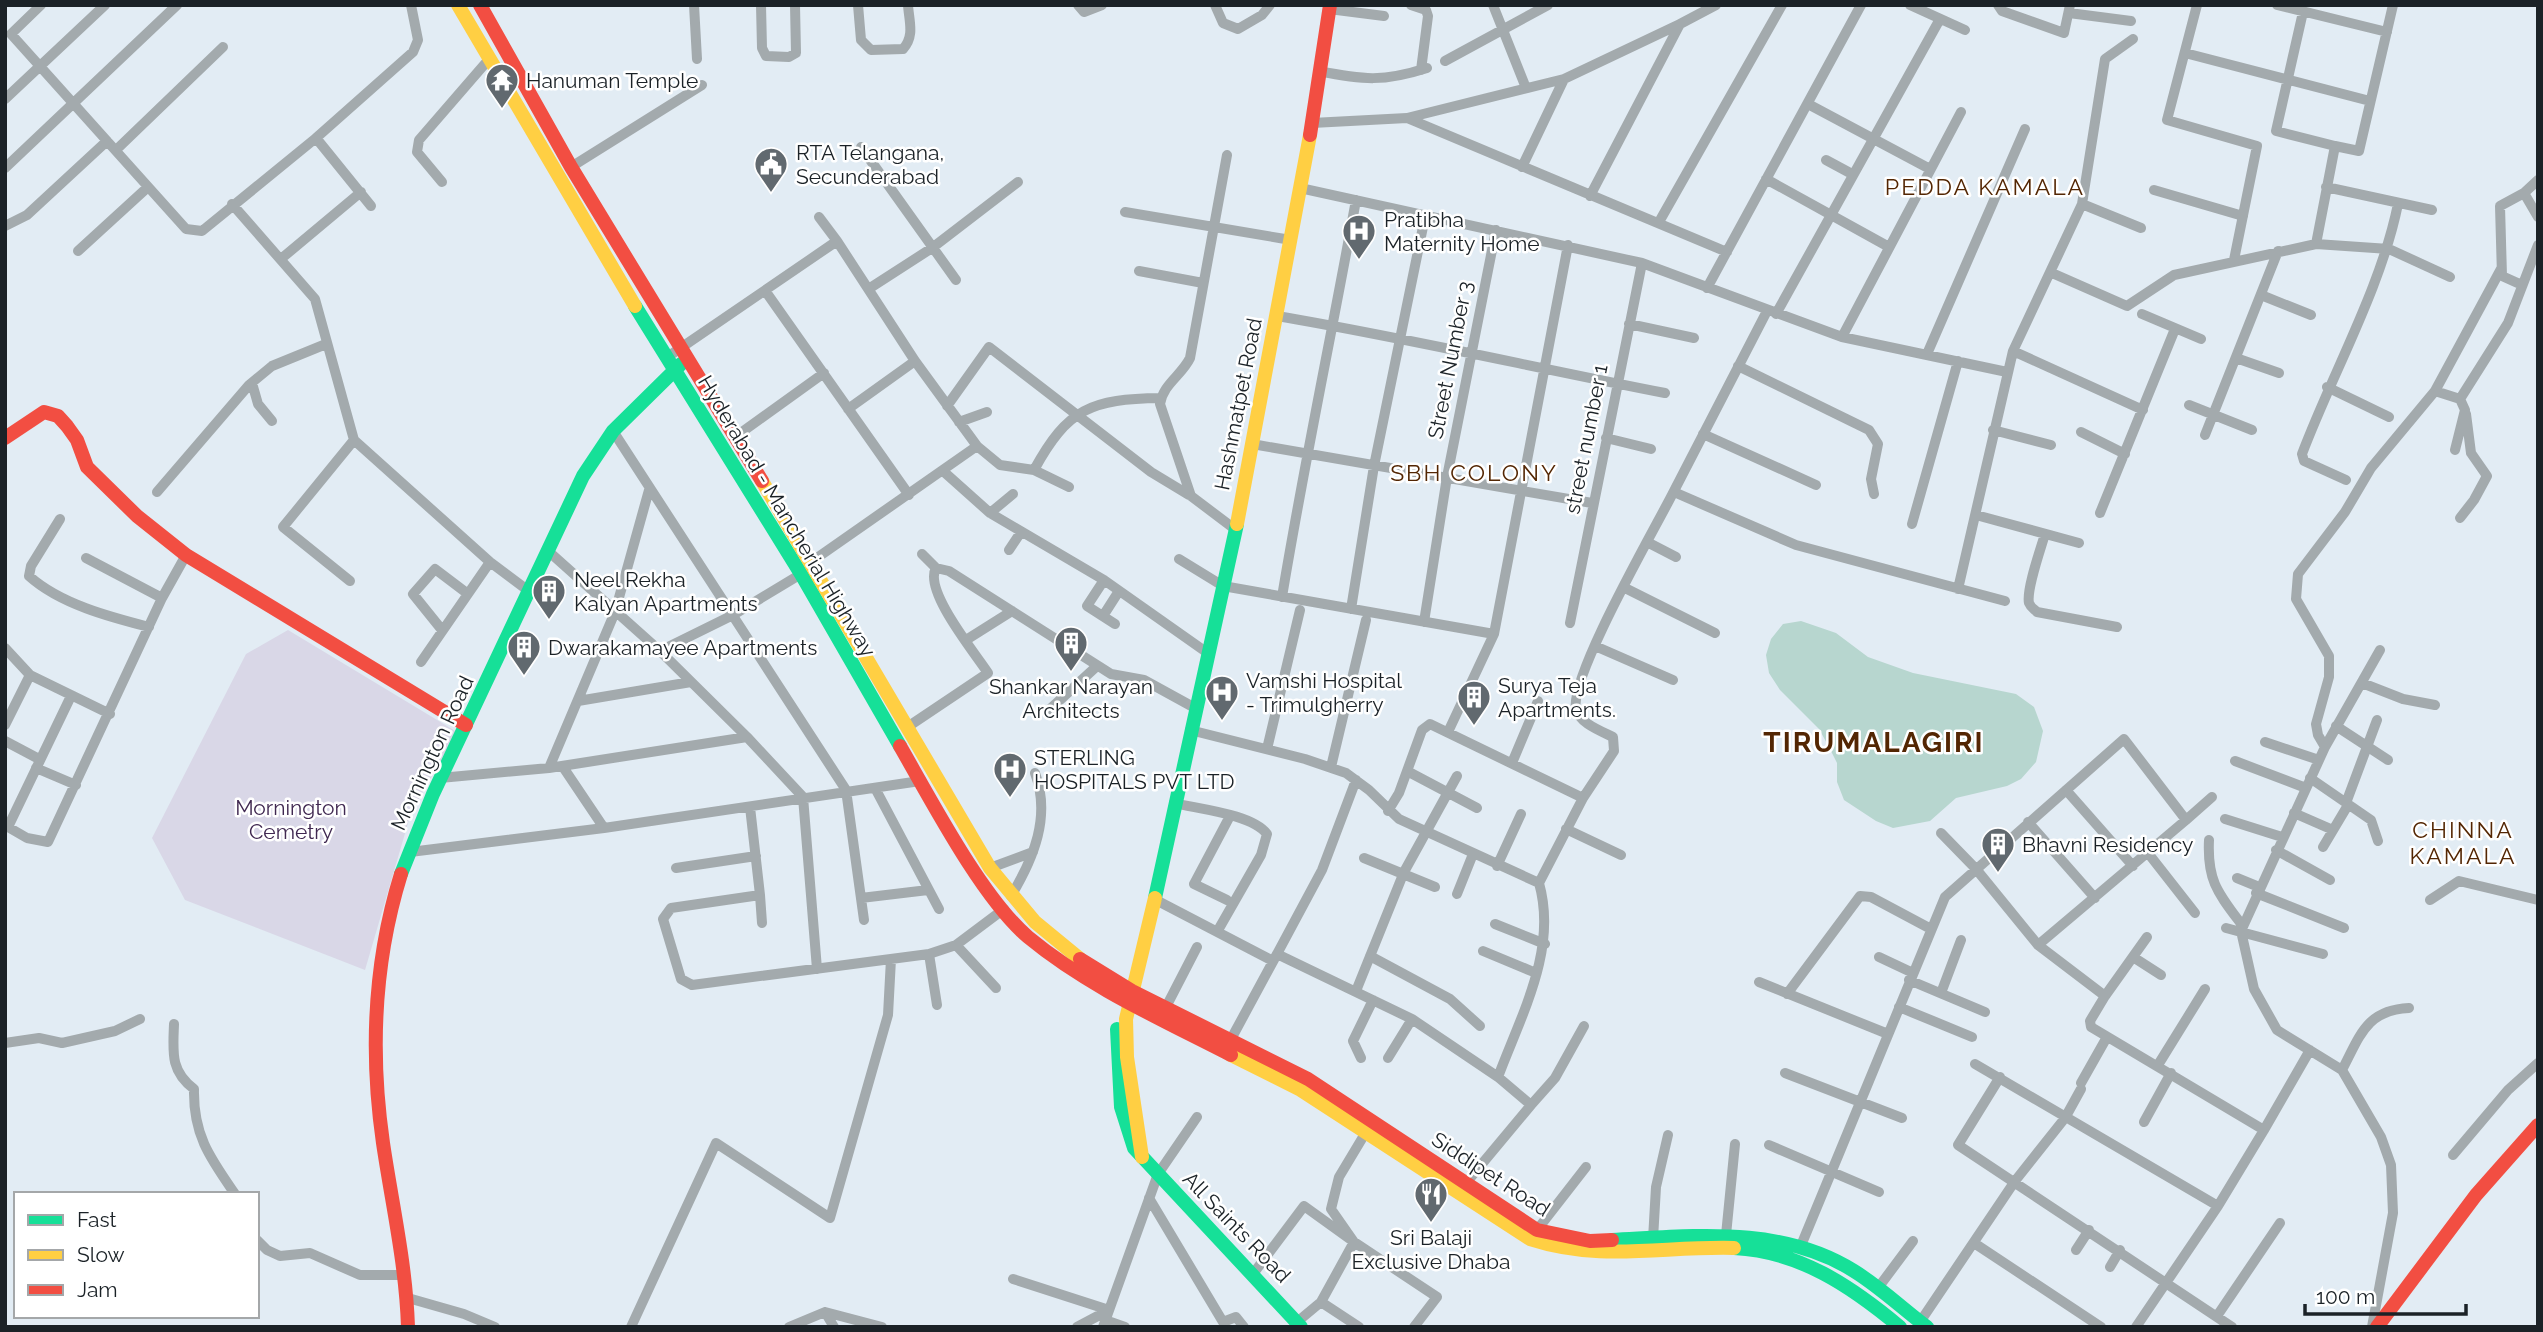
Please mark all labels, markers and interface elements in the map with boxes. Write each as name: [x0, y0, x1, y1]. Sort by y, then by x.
temple icon: Hanuman Temple: [483, 61, 521, 110]
place label: Hanuman Temple: [526, 68, 698, 93]
place label: RTA Telangana, Secunderabad: [796, 140, 944, 189]
public building icon: RTA Telangana, Secunderabad: [752, 145, 790, 194]
district label: PEDDA KAMALA: [1885, 173, 2085, 200]
place label: Pratibha Maternity Home: [1384, 207, 1540, 256]
hospital icon: Pratibha Maternity Home: [1340, 212, 1378, 261]
street label: Street Number 3: [1422, 279, 1478, 441]
street label: Hashmatpet Road: [1209, 316, 1267, 492]
street label: street number 1: [1559, 362, 1613, 516]
street label: Hyderabad - Mancherial Highway: [693, 371, 881, 661]
district label: SBH COLONY: [1390, 459, 1558, 486]
place label: Neel Rekha Kalyan Apartments: [574, 567, 758, 616]
building icon: Neel Rekha Kalyan Apartments: [530, 572, 568, 621]
building icon: Shankar Narayan Architects: [1052, 624, 1090, 673]
building icon: Dwarakamayee Apartments: [505, 628, 543, 677]
place label: Dwarakamayee Apartments: [548, 635, 817, 660]
place label: Vamshi Hospital - Trimulgherry: [1246, 668, 1402, 717]
street label: Mornington Road: [385, 672, 479, 834]
hospital icon: Vamshi Hospital - Trimulgherry: [1203, 673, 1241, 722]
place label: Surya Teja Apartments.: [1498, 673, 1616, 722]
place label: Shankar Narayan Architects: [989, 674, 1153, 723]
building icon: Surya Teja Apartments.: [1455, 678, 1493, 727]
district label: TIRUMALAGIRI: [1763, 726, 1985, 759]
place label: STERLING HOSPITALS PVT LTD: [1034, 745, 1235, 794]
hospital icon: STERLING HOSPITALS PVT LTD: [991, 750, 1029, 799]
park label: Mornington Cemetry: [235, 795, 347, 844]
district label: CHINNA KAMALA: [2409, 816, 2517, 869]
building icon: Bhavni Residency: [1979, 825, 2017, 874]
place label: Bhavni Residency: [2022, 832, 2194, 857]
street label: Siddipet Road: [1427, 1126, 1555, 1222]
street label: All Saints Road: [1178, 1166, 1296, 1288]
restaurant icon: Sri Balaji Exclusive Dhaba: [1412, 1175, 1450, 1224]
legend: [14, 1192, 259, 1318]
text: Fast: [77, 1207, 117, 1232]
place label: Sri Balaji Exclusive Dhaba: [1352, 1225, 1510, 1274]
text: Slow: [77, 1242, 125, 1267]
scale bar: [2305, 1272, 2466, 1316]
text: Jam: [77, 1277, 118, 1302]
text: 100 m: [2316, 1284, 2375, 1309]

